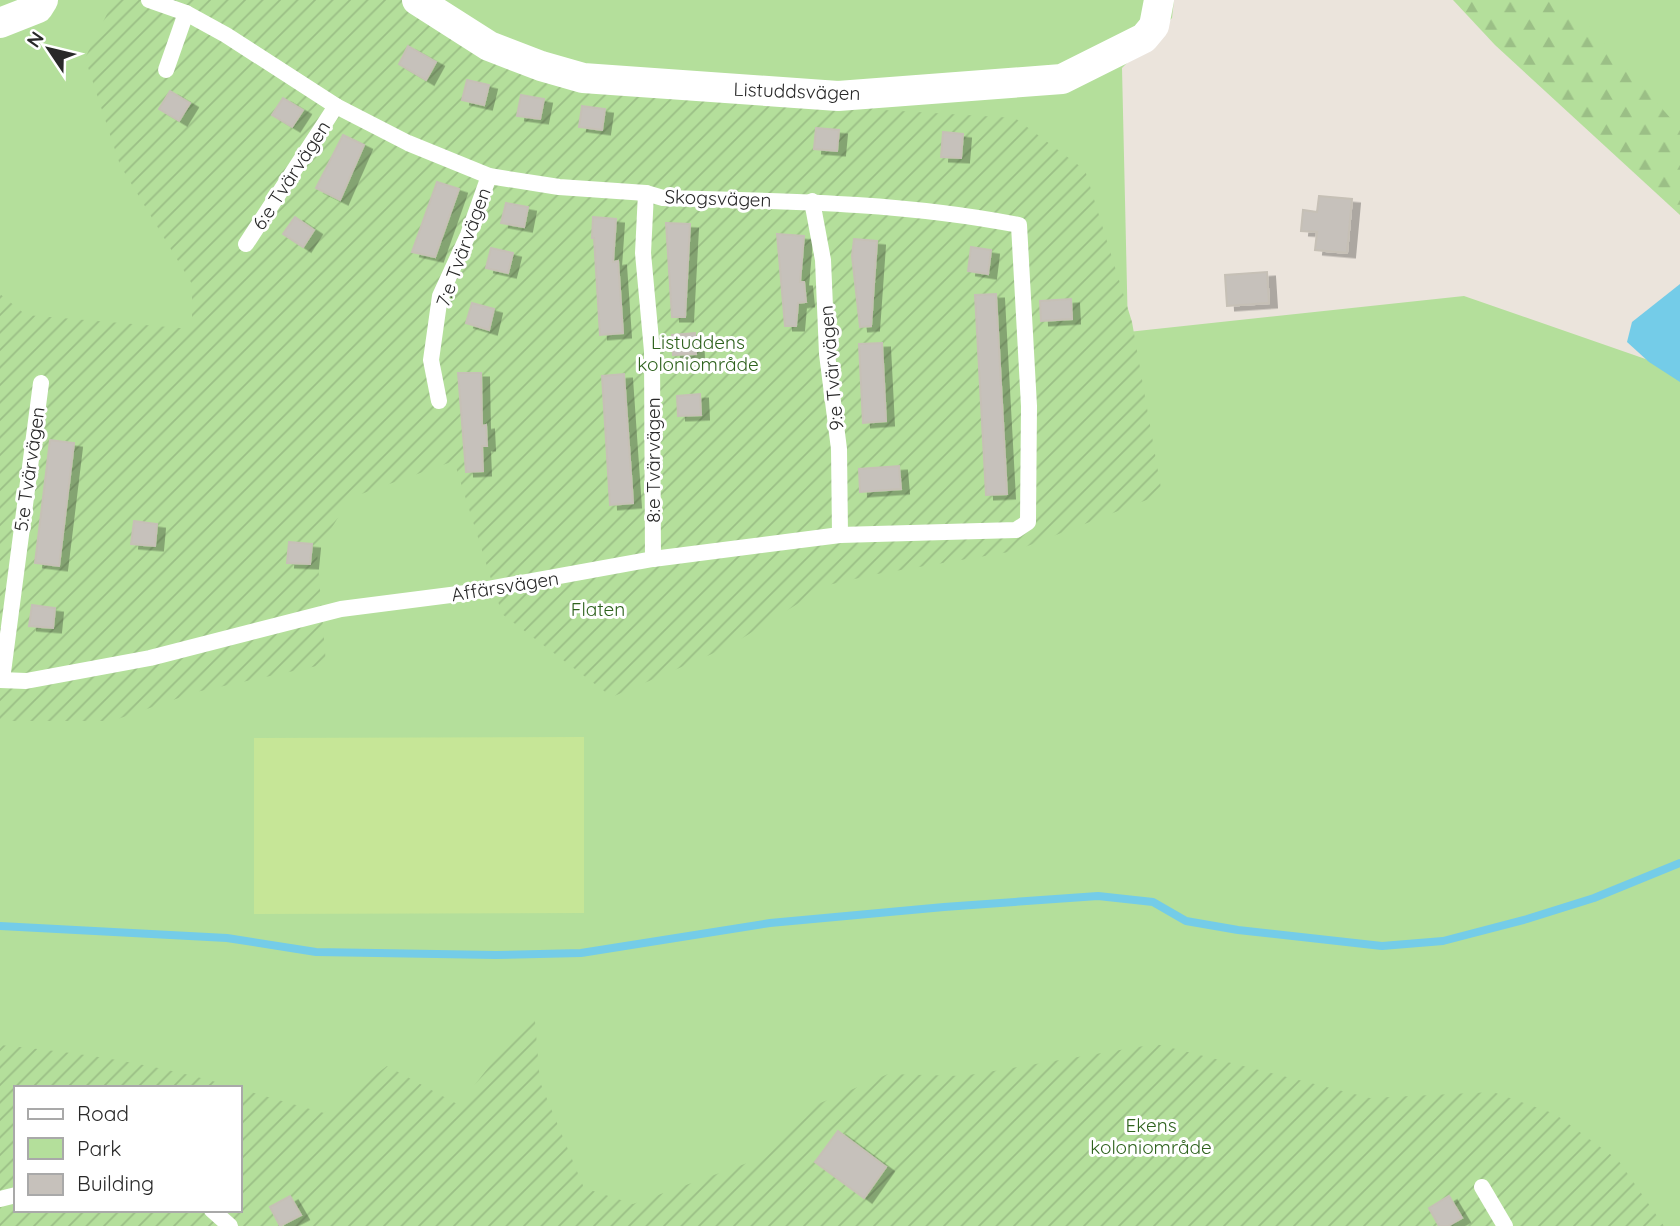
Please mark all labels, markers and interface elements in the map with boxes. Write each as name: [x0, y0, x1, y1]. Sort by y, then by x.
north arrow: [14, 14, 84, 84]
text: N: [21, 27, 49, 52]
street label: Listuddsvägen: [733, 77, 861, 105]
street label: 6:e Tvärvägen: [247, 116, 335, 234]
street label: 7:e Tvärvägen: [430, 184, 496, 310]
street label: Skogsvägen: [664, 184, 772, 212]
street label: 9:e Tvärvägen: [814, 304, 848, 432]
park label: Listuddens koloniområde: [637, 330, 759, 376]
street label: 8:e Tvärvägen: [641, 397, 665, 523]
street label: 5:e Tvärvägen: [8, 405, 50, 533]
street label: Affärsvägen: [450, 566, 560, 606]
park label: Flaten: [571, 597, 625, 621]
legend: [14, 1086, 242, 1212]
text: Road: [77, 1100, 129, 1126]
park label: Ekens koloniområde: [1090, 1113, 1212, 1159]
text: Park: [77, 1135, 121, 1161]
text: Building: [77, 1170, 154, 1196]

